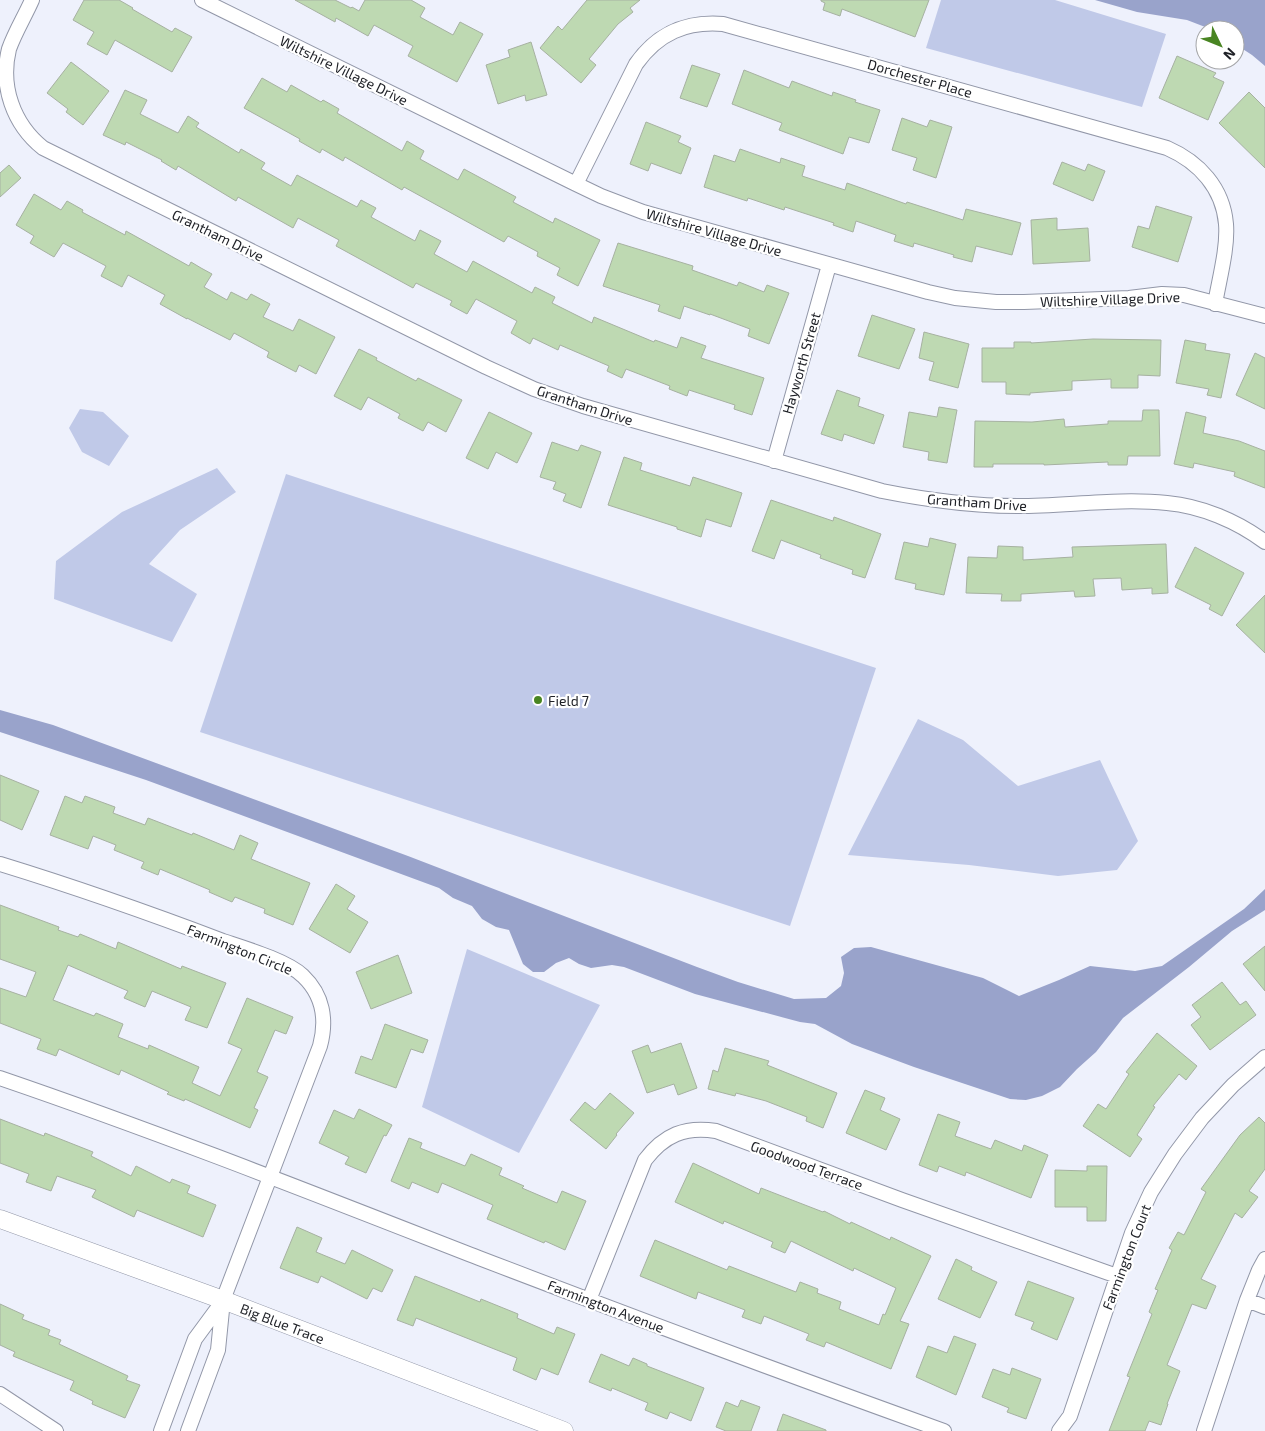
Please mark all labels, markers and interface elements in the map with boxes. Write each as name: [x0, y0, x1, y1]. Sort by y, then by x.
north arrow: [1195, 20, 1245, 70]
street label: Wiltshire Village Drive: [277, 32, 411, 108]
text: N: [1220, 45, 1240, 64]
street label: Dorchester Place: [866, 55, 974, 101]
street label: Grantham Drive: [169, 205, 267, 265]
street label: Wiltshire Village Drive: [644, 205, 784, 259]
street label: Wiltshire Village Drive: [1040, 288, 1180, 310]
street label: Hayworth Street: [778, 310, 824, 416]
street label: Grantham Drive: [535, 381, 635, 429]
street label: Grantham Drive: [927, 490, 1027, 514]
place label: Field 7: [548, 692, 589, 709]
marker: Field 7: [532, 694, 544, 706]
street label: Farmington Circle: [185, 920, 295, 978]
street label: Goodwood Terrace: [749, 1137, 865, 1193]
street label: Farmington Court: [1098, 1202, 1154, 1312]
street label: Farmington Avenue: [545, 1276, 667, 1336]
street label: Big Blue Trace: [238, 1299, 327, 1347]

